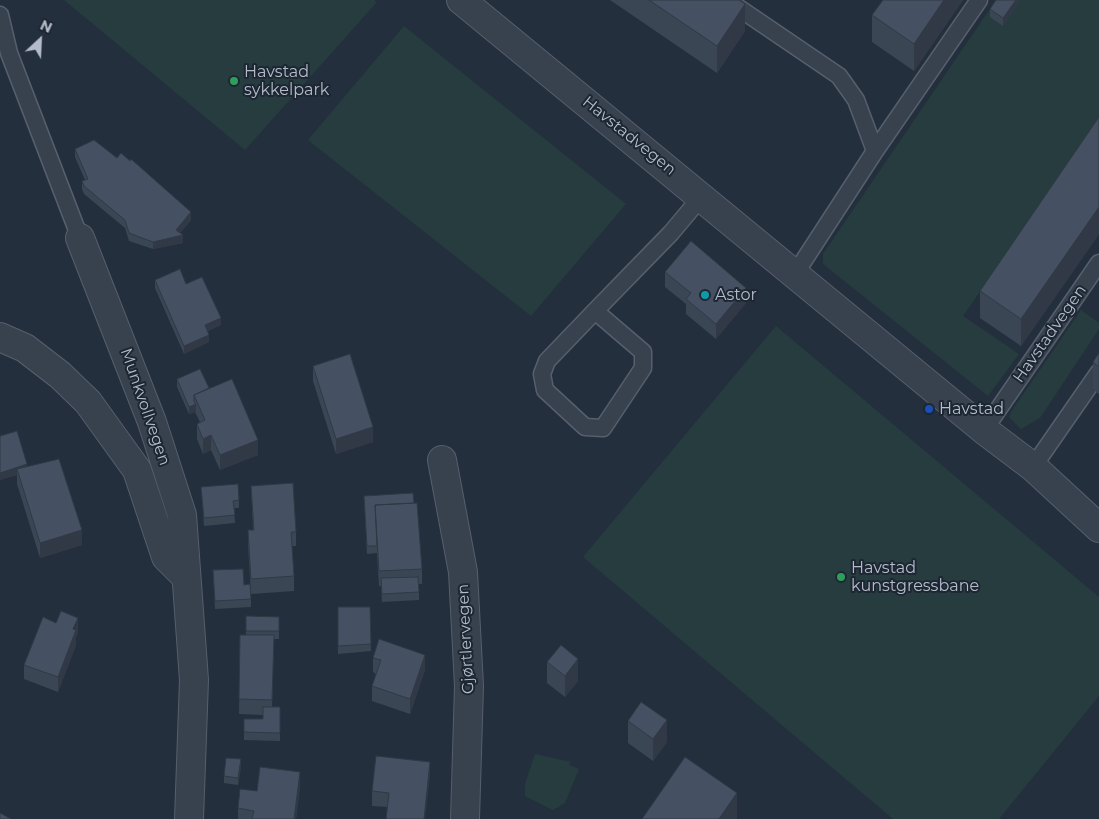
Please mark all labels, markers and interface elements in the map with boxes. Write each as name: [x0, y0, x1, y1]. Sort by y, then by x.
north arrow: [15, 15, 65, 65]
text: N: [37, 16, 55, 37]
place label: Havstad sykkelpark: [244, 62, 329, 100]
marker: Havstad sykkelpark: [228, 75, 240, 87]
street label: Havstadvegen: [578, 92, 680, 180]
street label: Havstadvegen: [1009, 282, 1091, 386]
place label: Astor: [715, 285, 757, 305]
marker: Astor: [699, 289, 711, 301]
street label: Munkvollvegen: [116, 346, 174, 468]
place label: Havstad: [939, 399, 1004, 419]
marker: Havstad: [923, 403, 935, 415]
place label: Havstad kunstgressbane: [851, 558, 979, 596]
marker: Havstad kunstgressbane: [835, 571, 847, 583]
street label: Gjørtlervegen: [454, 584, 478, 694]

